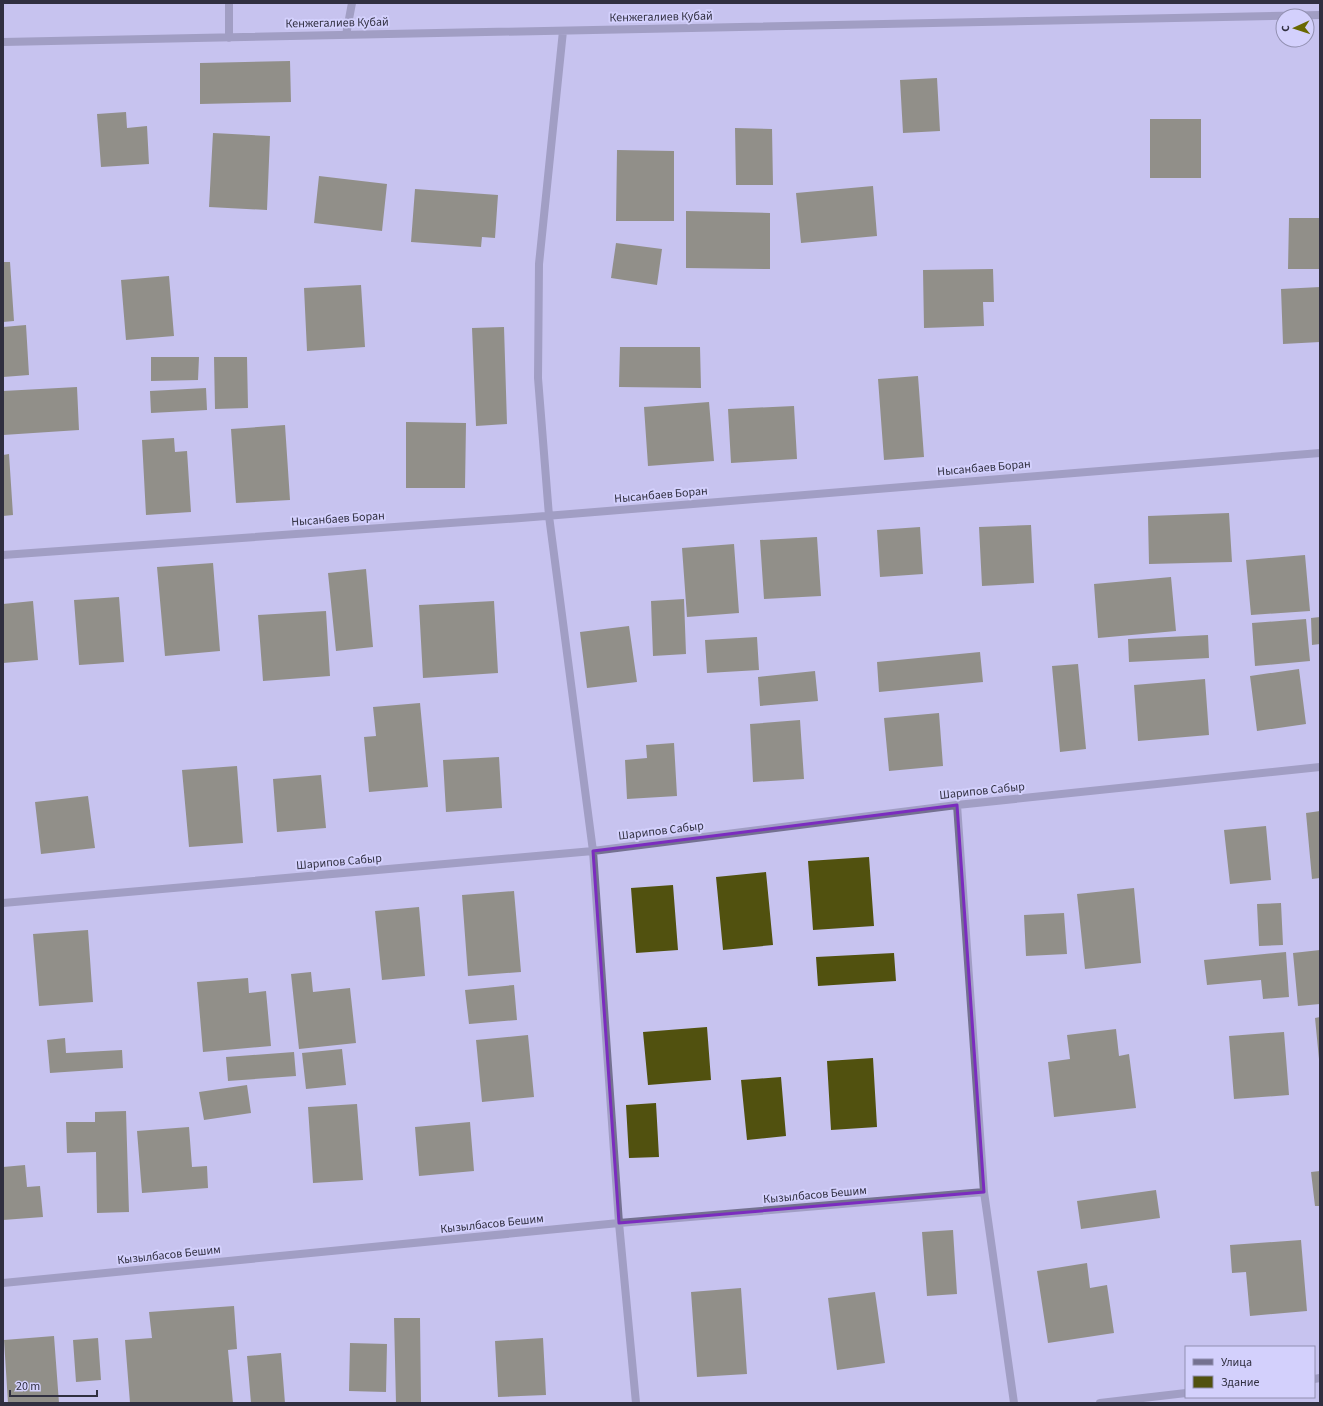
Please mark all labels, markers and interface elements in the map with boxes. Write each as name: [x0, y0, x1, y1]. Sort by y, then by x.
street label: Кенжегалиев Кубай: [609, 8, 713, 26]
north arrow: [1275, 8, 1315, 48]
street label: Кенжегалиев Кубай: [285, 14, 389, 32]
text: С: [1278, 24, 1293, 32]
street label: Нысанбаев Боран: [937, 455, 1031, 481]
street label: Нысанбаев Боран: [614, 482, 708, 508]
street label: Нысанбаев Боран: [291, 507, 385, 531]
street label: Шарипов Сабыр: [938, 778, 1026, 804]
street label: Шарипов Сабыр: [617, 817, 705, 845]
street label: Шарипов Сабыр: [296, 850, 383, 874]
street label: Кызылбасов Бешим: [762, 1182, 868, 1208]
street label: Кызылбасов Бешим: [439, 1210, 545, 1238]
street label: Кызылбасов Бешим: [116, 1241, 222, 1269]
legend: [1185, 1346, 1315, 1398]
text: Улица: [1221, 1354, 1252, 1371]
scale bar: [10, 1372, 97, 1398]
text: Здание: [1221, 1374, 1260, 1391]
text: 20 m: [16, 1378, 40, 1395]

